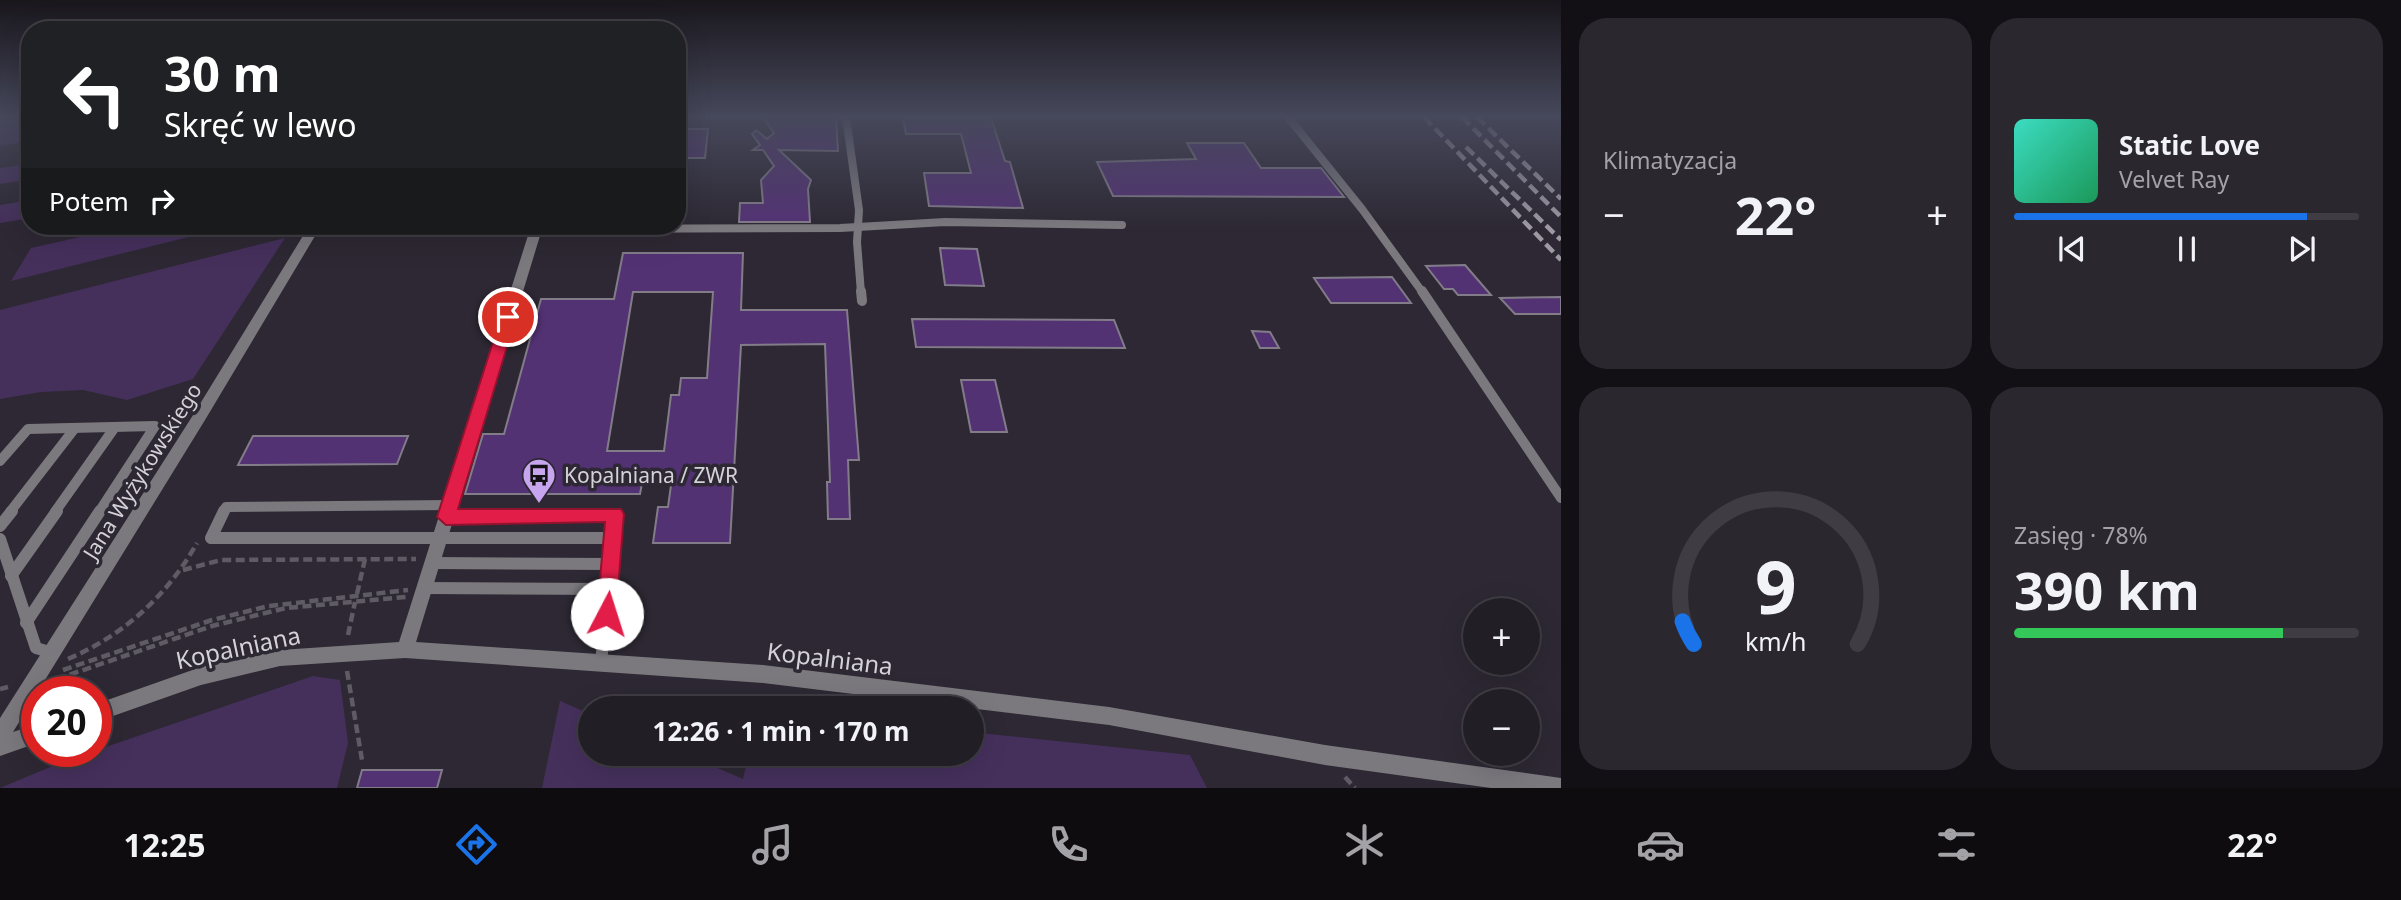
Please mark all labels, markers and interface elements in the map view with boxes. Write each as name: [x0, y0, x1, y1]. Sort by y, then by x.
text: 30 m: [164, 40, 281, 106]
icon: left: [49, 49, 140, 140]
text: Skręć w lewo: [164, 103, 357, 146]
text: Static Love: [2119, 127, 2260, 163]
text: Klimatyzacja: [1603, 144, 1737, 176]
text: Velvet Ray: [2119, 163, 2229, 195]
text: 22°: [1735, 179, 1816, 250]
icon: right: [143, 182, 181, 220]
text: Potem: [49, 183, 129, 219]
text: −: [1603, 188, 1625, 240]
text: +: [1926, 188, 1948, 240]
icon: previous: [2053, 230, 2091, 268]
icon: pause: [2168, 230, 2206, 268]
icon: next: [2283, 230, 2321, 268]
pin: [478, 287, 538, 347]
icon: arrive: [489, 298, 527, 336]
street label: Jana Wyżykowskiego: [75, 378, 208, 566]
bus stop icon: Kopalniana / ZWR: [520, 456, 558, 505]
place label: Kopalniana / ZWR: [564, 461, 738, 489]
text: Zasięg · 78%: [2014, 519, 2148, 551]
text: 9: [1755, 537, 1796, 636]
text: 390 km: [2014, 554, 2200, 625]
position arrow: [570, 577, 644, 651]
map controls: [1463, 598, 1540, 766]
button: +: [1463, 598, 1540, 675]
street label: Kopalniana: [173, 618, 303, 676]
text: km/h: [1745, 624, 1806, 658]
street label: Kopalniana: [765, 634, 895, 682]
speed limit sign: 20: [21, 676, 112, 767]
button: −: [1463, 689, 1540, 766]
text: 12:26 · 1 min · 170 m: [653, 713, 909, 749]
icon: directions: [452, 820, 501, 869]
icon: music: [748, 820, 797, 869]
icon: phone: [1044, 820, 1093, 869]
icon: climate: [1340, 820, 1389, 869]
icon: car: [1636, 820, 1685, 869]
icon: filters: [1932, 820, 1981, 869]
text: 12:25: [123, 823, 206, 866]
text: 22°: [2227, 823, 2278, 866]

